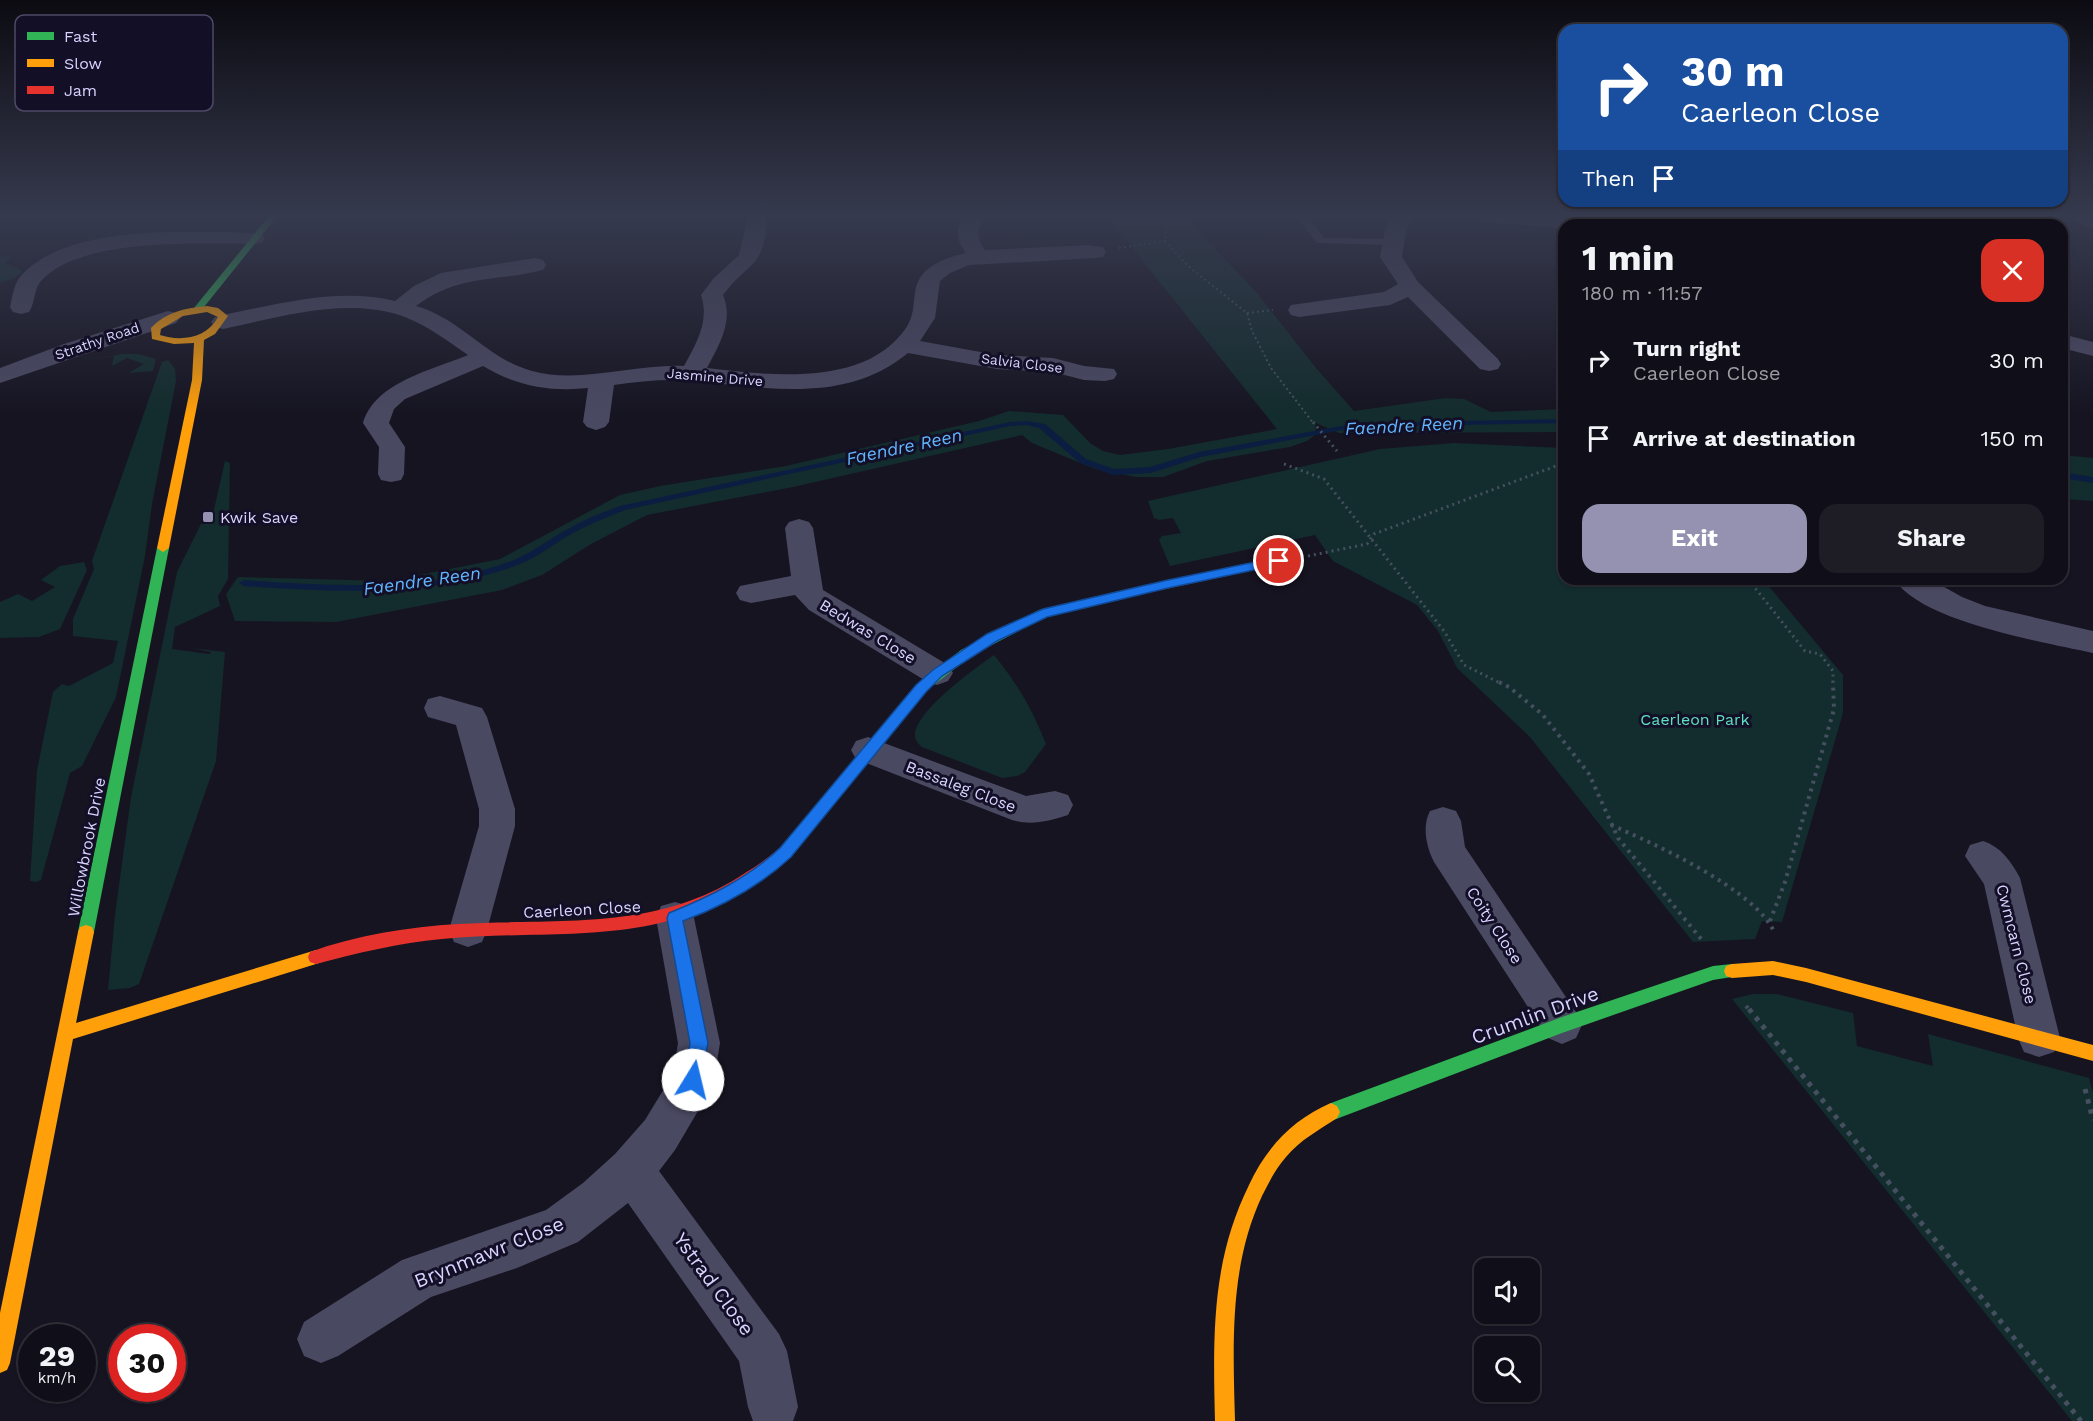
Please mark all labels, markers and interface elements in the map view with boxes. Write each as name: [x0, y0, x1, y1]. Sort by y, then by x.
legend: [15, 15, 213, 111]
text: Fast: [64, 27, 97, 46]
text: 30 m: [1681, 47, 1785, 96]
icon: right: [1582, 48, 1660, 126]
text: Slow: [64, 54, 102, 73]
text: Jam: [64, 81, 97, 100]
text: Caerleon Close: [1681, 97, 1880, 129]
icon: arrive: [1647, 162, 1680, 195]
text: Then: [1582, 166, 1635, 191]
text: 1 min: [1582, 237, 1674, 279]
button: close: [1981, 239, 2044, 302]
text: 180 m · 11:57: [1582, 281, 1703, 305]
street label: Strathy Road: [53, 319, 141, 363]
text: Turn right: [1633, 336, 1740, 361]
icon: right: [1582, 344, 1615, 377]
text: 30 m: [1989, 348, 2044, 373]
street label: Salvia Close: [980, 350, 1064, 376]
text: Caerleon Close: [1633, 361, 1781, 385]
street label: Jasmine Drive: [666, 365, 764, 389]
water label: Faendre Reen: [1344, 412, 1464, 439]
icon: arrive: [1582, 422, 1615, 455]
water label: Faendre Reen: [844, 424, 964, 469]
text: Arrive at destination: [1633, 426, 1856, 451]
text: 150 m: [1980, 426, 2044, 451]
button: Exit: [1582, 504, 1807, 573]
button: Share: [1819, 504, 2044, 573]
place label: Kwik Save: [220, 508, 298, 527]
marker: Kwik Save: [201, 510, 215, 524]
pin: [1253, 535, 1304, 586]
icon: arrive: [1262, 544, 1295, 577]
water label: Faendre Reen: [362, 562, 482, 599]
street label: Bedwas Close: [816, 595, 919, 668]
park label: Caerleon Park: [1640, 710, 1750, 729]
street label: Bassaleg Close: [903, 757, 1019, 816]
street label: Willowbrook Drive: [64, 776, 109, 918]
street label: Cwmcarn Close: [1992, 882, 2041, 1006]
street label: Coity Close: [1463, 883, 1527, 967]
street label: Caerleon Close: [523, 897, 641, 922]
street label: Crumlin Drive: [1468, 981, 1602, 1049]
position arrow: [661, 1048, 725, 1112]
street label: Brynmawr Close: [411, 1211, 567, 1293]
street label: Ystrad Close: [669, 1228, 759, 1340]
map controls: [1474, 1258, 1540, 1402]
button: sound: [1474, 1258, 1540, 1324]
speed limit sign: 30: [108, 1324, 186, 1402]
button: search: [1474, 1336, 1540, 1402]
text: 29: [39, 1338, 75, 1373]
text: km/h: [38, 1369, 76, 1387]

